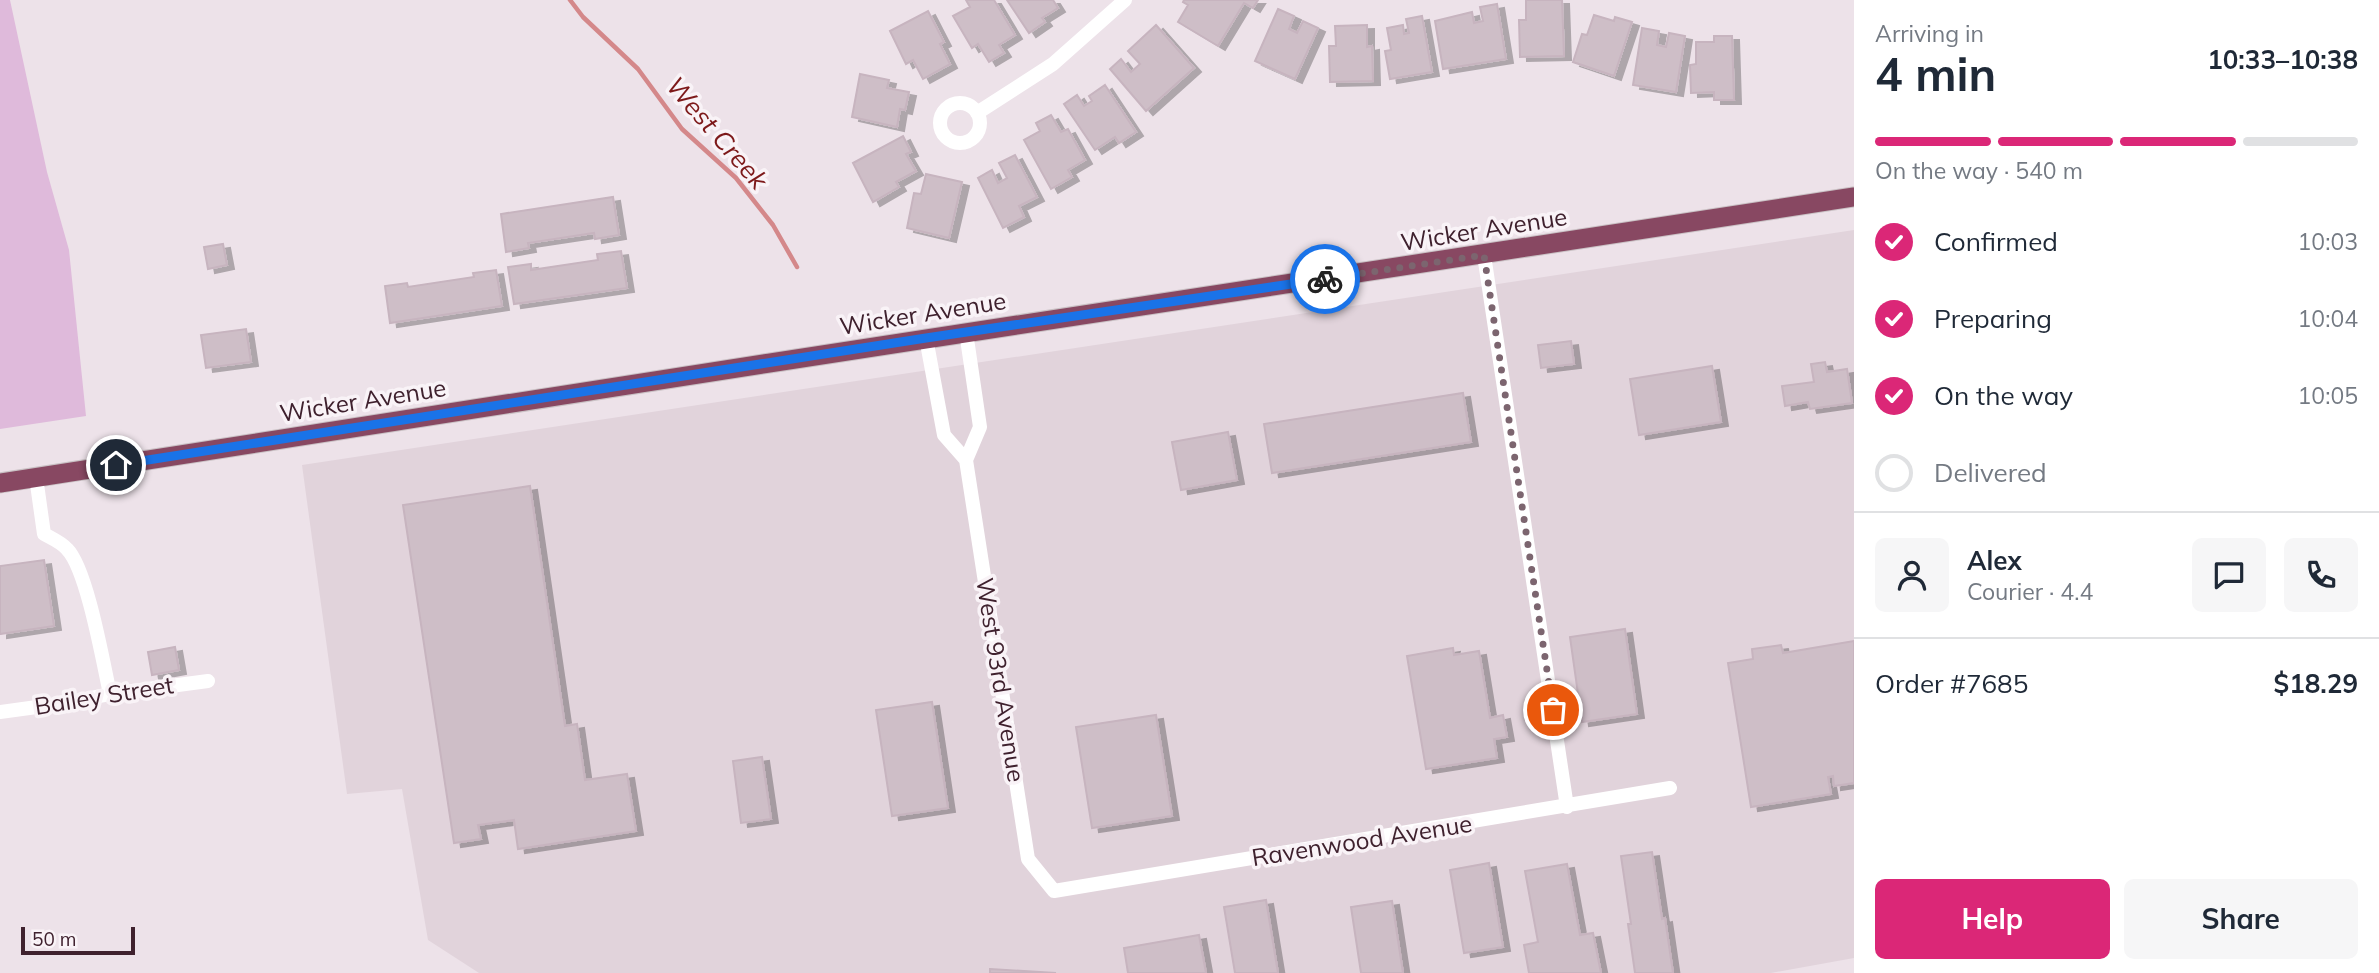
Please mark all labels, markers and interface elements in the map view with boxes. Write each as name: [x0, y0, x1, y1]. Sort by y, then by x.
text: Arriving in: [1875, 19, 1984, 48]
text: 10:33–10:38: [2207, 43, 2358, 76]
text: 4 min: [1875, 45, 1996, 103]
water label: West Creek: [659, 69, 776, 196]
text: On the way · 540 m: [1875, 156, 2083, 185]
street label: Wicker Avenue: [1399, 201, 1569, 257]
icon: check: [1875, 223, 1913, 261]
text: Confirmed: [1934, 225, 2058, 258]
text: 10:03: [2298, 227, 2358, 256]
courier: [1290, 244, 1360, 314]
icon: bike: [1306, 260, 1344, 298]
street label: Wicker Avenue: [838, 285, 1008, 341]
icon: check: [1875, 300, 1913, 338]
text: Preparing: [1934, 302, 2052, 335]
text: 10:04: [2298, 304, 2358, 333]
street label: Wicker Avenue: [278, 372, 448, 428]
icon: check: [1875, 377, 1913, 415]
text: On the way: [1934, 379, 2073, 412]
text: 10:05: [2298, 381, 2358, 410]
pin: [86, 435, 146, 495]
icon: home: [97, 446, 135, 484]
text: Delivered: [1934, 456, 2047, 489]
button: person: [1875, 538, 1949, 612]
button: chat: [2192, 538, 2266, 612]
button: phone: [2284, 538, 2358, 612]
text: Alex: [1967, 544, 2022, 577]
street label: West 93rd Avenue: [970, 576, 1032, 784]
text: Courier · 4.4: [1967, 577, 2093, 606]
text: Order #7685: [1875, 667, 2028, 700]
text: $18.29: [2274, 667, 2358, 700]
street label: Bailey Street: [32, 669, 176, 721]
pin: [1523, 680, 1583, 740]
icon: bag: [1534, 691, 1572, 729]
street label: Ravenwood Avenue: [1249, 808, 1474, 872]
button: Help: [1875, 879, 2110, 959]
button: Share: [2124, 879, 2358, 959]
scale bar: [21, 924, 135, 956]
text: 50 m: [32, 927, 76, 951]

